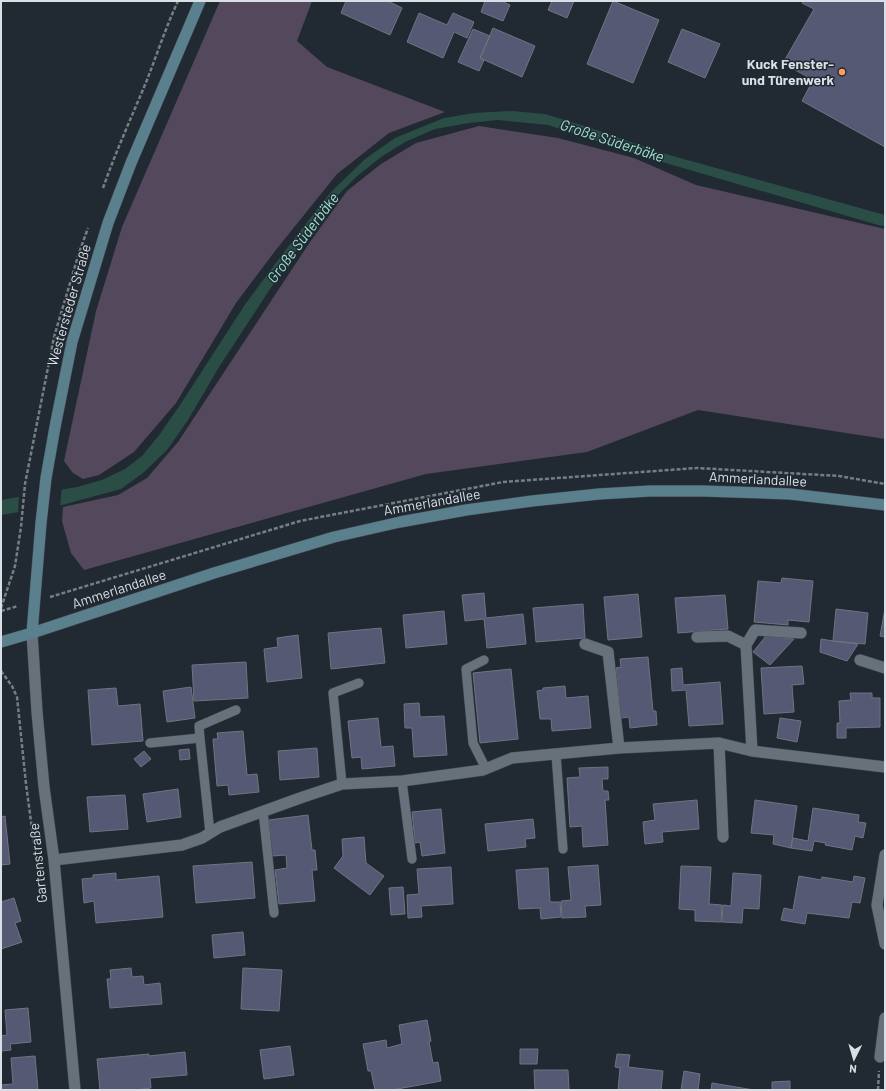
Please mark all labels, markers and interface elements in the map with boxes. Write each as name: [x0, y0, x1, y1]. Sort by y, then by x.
place label: Kuck Fenster- und Türenwerk: [742, 55, 835, 88]
marker: Kuck Fenster- und Türenwerk: [837, 67, 847, 77]
water label: Große Süderbäke: [558, 115, 667, 165]
water label: Große Süderbäke: [262, 189, 342, 286]
street label: Westersteder Straße: [43, 242, 94, 368]
street label: Ammerlandallee: [709, 467, 807, 490]
street label: Ammerlandallee: [382, 485, 482, 518]
street label: Ammerlandallee: [70, 565, 168, 612]
street label: Gartenstraße: [25, 822, 50, 904]
north arrow: [834, 1039, 874, 1079]
text: N: [849, 1063, 857, 1076]

